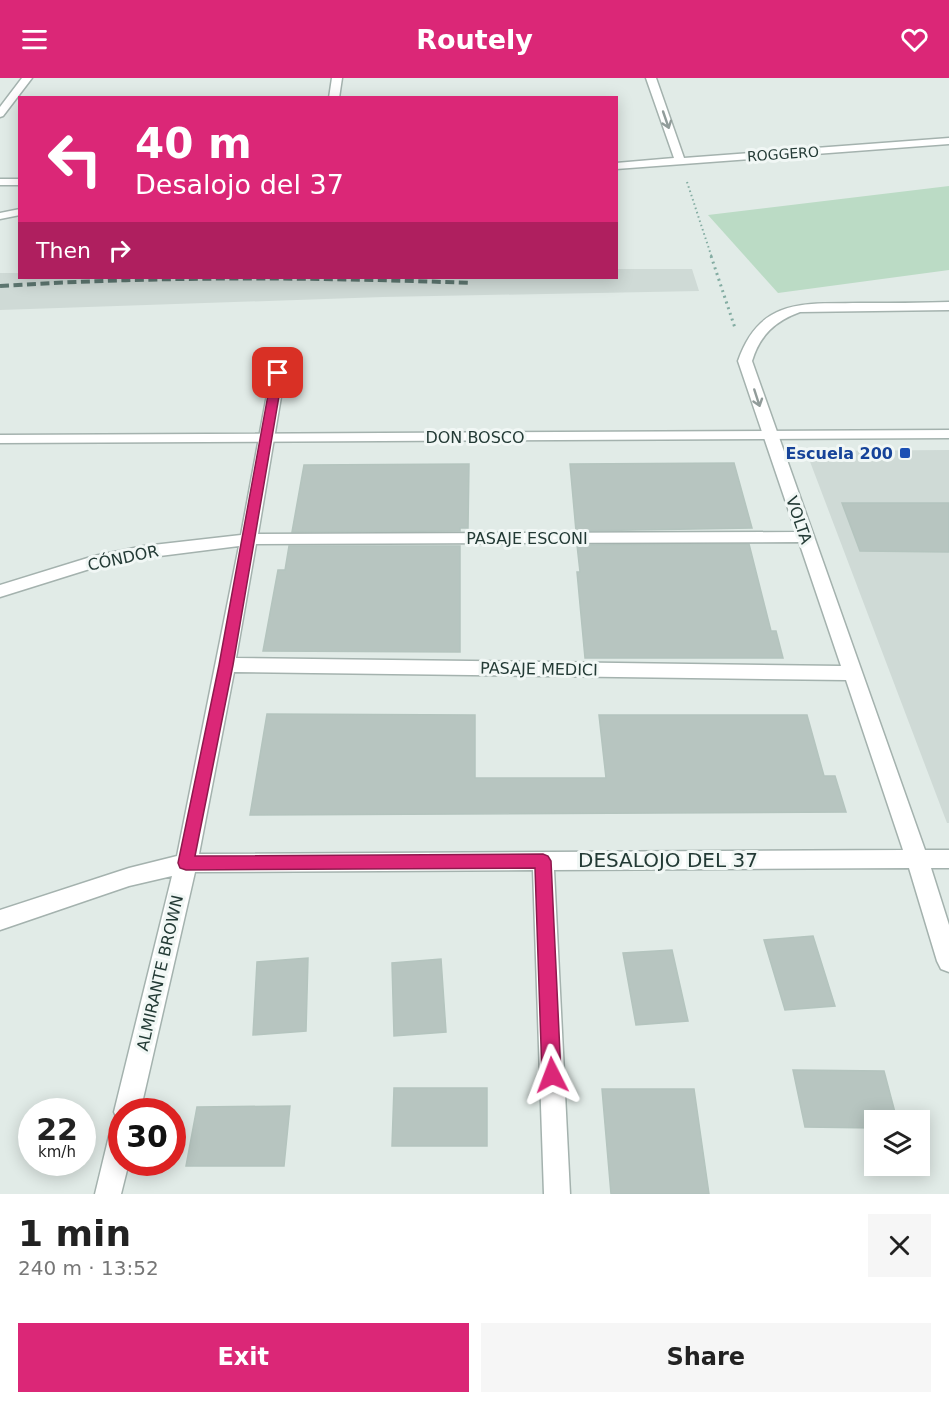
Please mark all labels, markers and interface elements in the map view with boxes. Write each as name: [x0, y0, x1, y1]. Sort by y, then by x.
icon: menu: [18, 23, 51, 56]
icon: heart: [898, 23, 931, 56]
text: Routely: [416, 24, 533, 55]
one-way arrow: [661, 110, 672, 128]
text: 40 m: [135, 119, 252, 168]
icon: left: [36, 120, 114, 198]
street label: ROGGERO: [747, 144, 819, 164]
text: Desalojo del 37: [135, 169, 344, 200]
icon: right: [103, 234, 136, 267]
text: Then: [36, 238, 91, 263]
pin: [252, 347, 303, 398]
icon: arrive: [261, 356, 294, 389]
one-way arrow: [752, 388, 763, 407]
street label: DON BOSCO: [425, 428, 525, 447]
place label: Escuela 200: [786, 444, 893, 463]
marker: Escuela 200: [898, 446, 912, 460]
street label: VOLTA: [782, 494, 816, 547]
street label: PASAJE ESCONI: [466, 529, 588, 548]
street label: CÓNDOR: [86, 541, 160, 575]
street label: PASAJE MEDICI: [480, 658, 598, 680]
street label: DESALOJO DEL 37: [578, 848, 758, 872]
street label: ALMIRANTE BROWN: [133, 893, 187, 1053]
position arrow: [520, 1043, 584, 1107]
speed limit sign: 30: [108, 1098, 186, 1176]
map controls: [864, 1110, 930, 1176]
button: layers: [864, 1110, 930, 1176]
text: 22: [36, 1112, 78, 1147]
text: km/h: [38, 1143, 76, 1161]
text: 1 min: [18, 1213, 131, 1254]
button: close: [868, 1214, 931, 1277]
text: 240 m · 13:52: [18, 1256, 159, 1280]
button: Exit: [18, 1323, 469, 1392]
button: Share: [481, 1323, 931, 1392]

